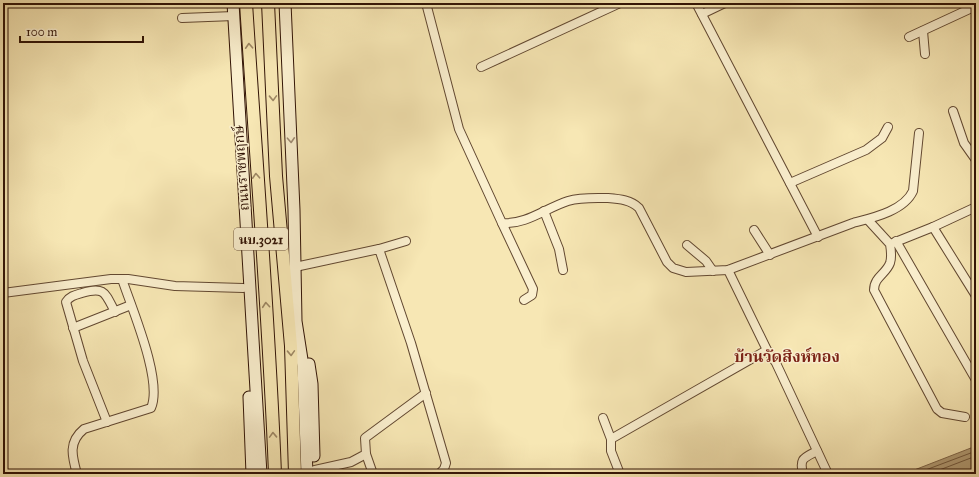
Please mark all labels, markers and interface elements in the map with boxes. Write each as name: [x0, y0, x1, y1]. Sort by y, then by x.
scale bar: [20, 18, 143, 44]
text: 100 m: [26, 25, 57, 39]
one-way arrow: [244, 43, 253, 49]
one-way arrow: [269, 95, 278, 101]
street label: ถนนราชพฤกษ์: [229, 124, 253, 211]
one-way arrow: [287, 137, 295, 143]
one-way arrow: [252, 173, 261, 179]
road number: นบ.3021: [234, 228, 288, 250]
one-way arrow: [262, 302, 271, 308]
district label: บ้านวัดสิงห์ทอง: [734, 347, 840, 366]
one-way arrow: [287, 350, 295, 356]
one-way arrow: [269, 432, 278, 438]

